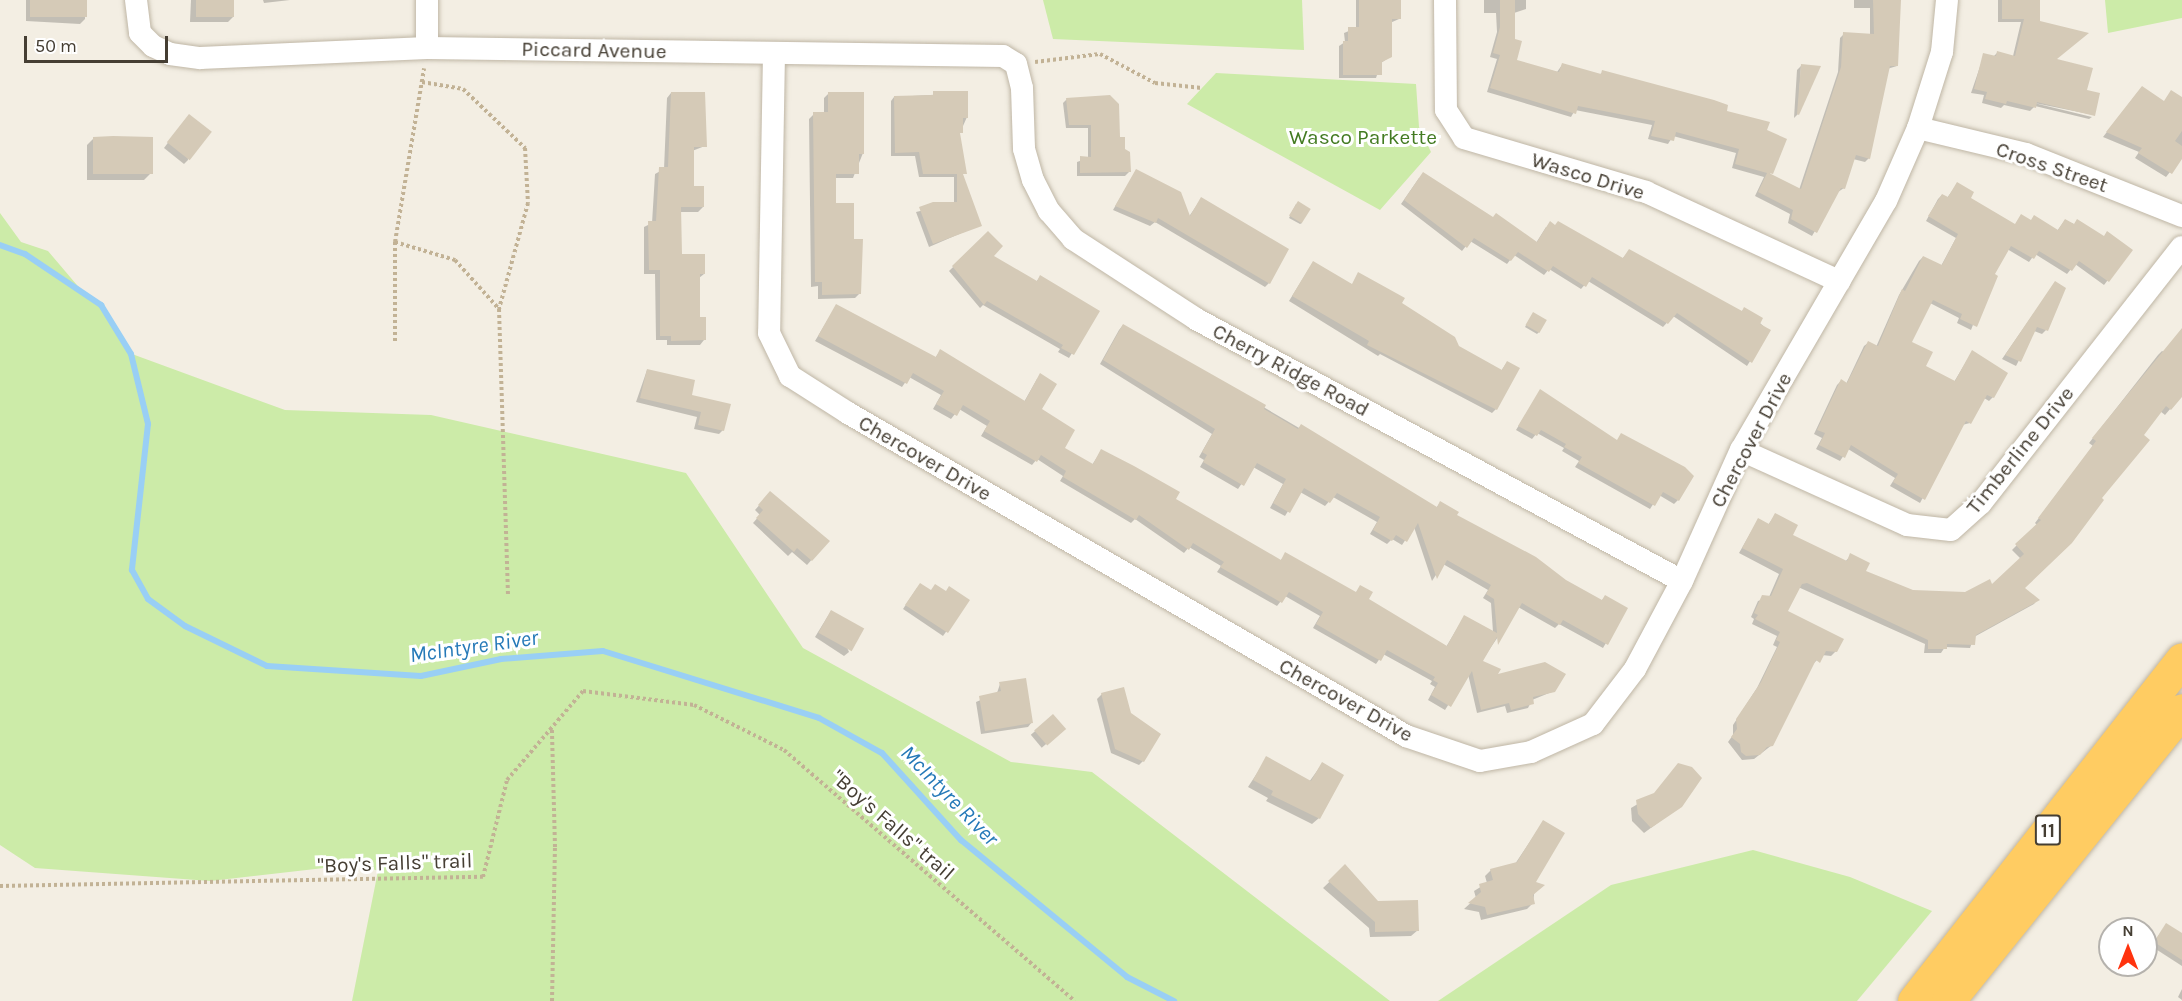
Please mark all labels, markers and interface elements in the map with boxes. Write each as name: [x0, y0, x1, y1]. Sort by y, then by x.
scale bar: [27, 24, 171, 62]
text: 50 m: [35, 35, 77, 57]
street label: Piccard Avenue: [521, 36, 667, 64]
park label: Wasco Parkette: [1289, 124, 1437, 150]
street label: Cross Street: [1993, 136, 2111, 198]
street label: Wasco Drive: [1528, 147, 1648, 205]
street label: Cherry Ridge Road: [1208, 318, 1374, 422]
street label: Chercover Drive: [1705, 368, 1797, 512]
street label: Timberline Drive: [1961, 381, 2079, 519]
street label: Chercover Drive: [854, 410, 996, 506]
water label: McIntyre River: [408, 625, 540, 669]
street label: Chercover Drive: [1275, 653, 1417, 747]
water label: McIntyre River: [894, 740, 1004, 852]
street label: "Boy's Falls" trail: [826, 765, 960, 885]
road number: 11: [2034, 813, 2062, 847]
street label: "Boy's Falls" trail: [317, 848, 473, 878]
north arrow: [2098, 917, 2158, 977]
text: N: [2122, 921, 2134, 940]

